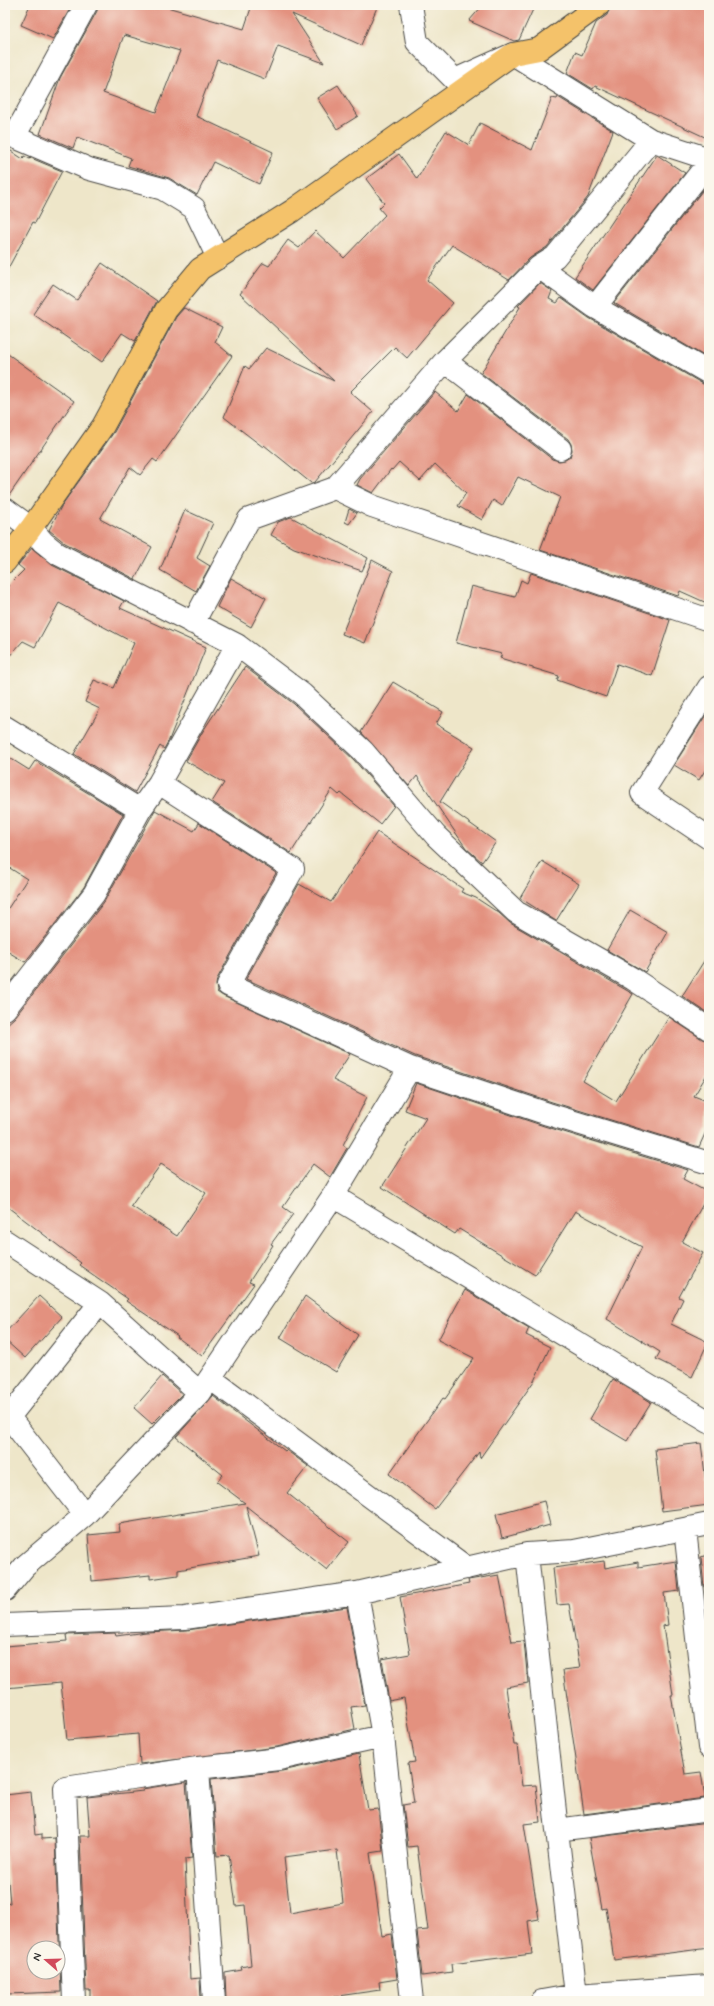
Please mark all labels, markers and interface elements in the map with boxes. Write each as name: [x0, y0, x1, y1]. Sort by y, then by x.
north arrow: [26, 1940, 66, 1980]
text: N: [30, 1951, 45, 1963]

